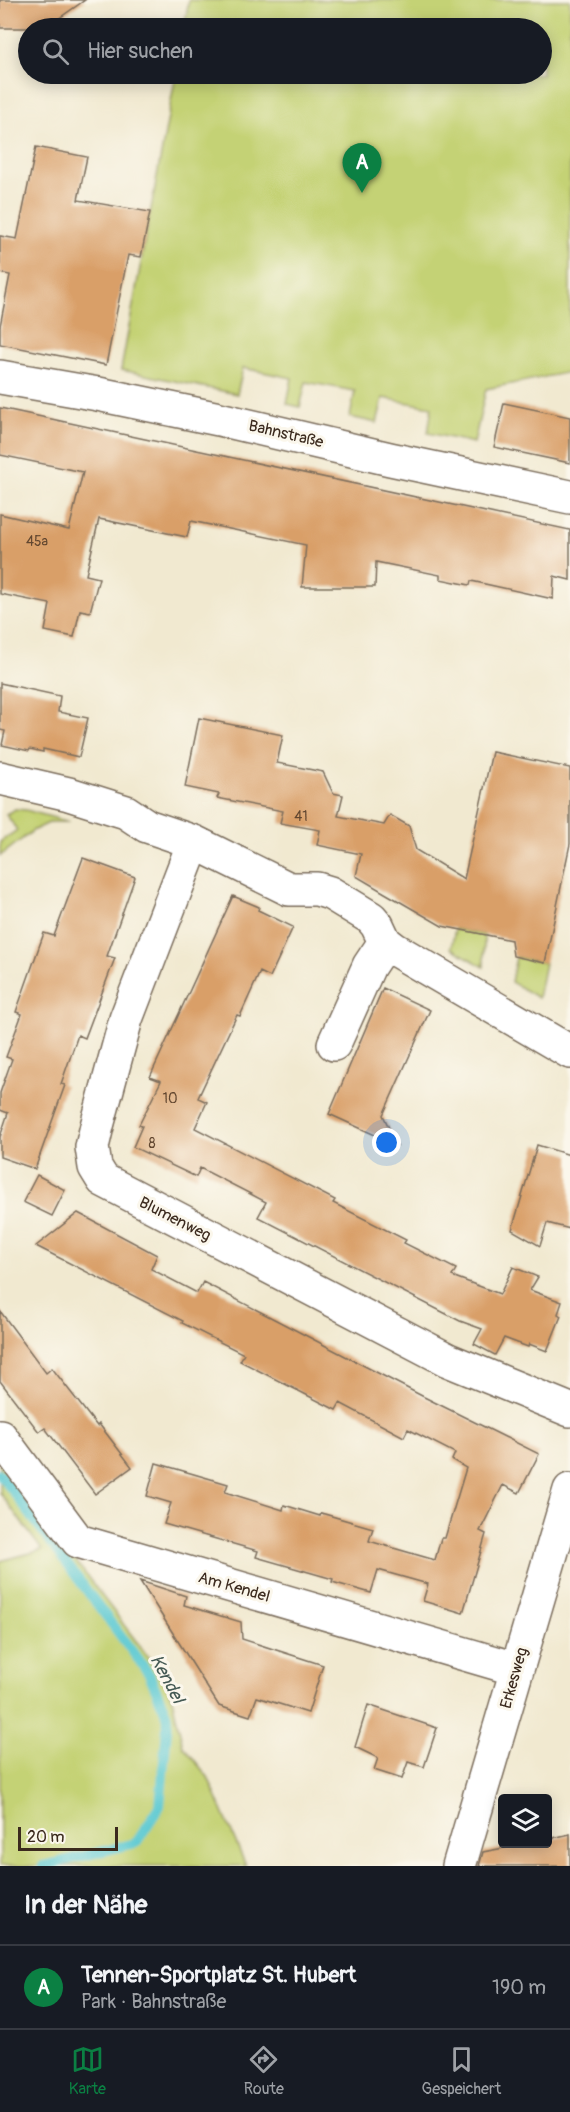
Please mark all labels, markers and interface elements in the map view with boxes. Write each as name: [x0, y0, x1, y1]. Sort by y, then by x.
search box: [18, 18, 552, 84]
icon: search: [39, 35, 72, 68]
text: Hier suchen: [87, 37, 193, 65]
pin: A: [342, 144, 382, 193]
street label: Bahnstraße: [247, 416, 325, 452]
house number: 45a: [26, 533, 48, 550]
house number: 41: [294, 808, 308, 825]
house number: 10: [162, 1090, 178, 1107]
your location: [372, 1128, 401, 1157]
house number: 8: [148, 1135, 156, 1152]
street label: Blumenweg: [136, 1192, 214, 1246]
street label: Am Kendel: [196, 1567, 272, 1607]
street label: Erkesweg: [496, 1645, 532, 1711]
water label: Kendel: [145, 1651, 190, 1709]
map controls: [498, 1794, 552, 1848]
button: layers: [498, 1794, 552, 1848]
scale bar: [18, 1824, 118, 1852]
text: 20 m: [27, 1827, 65, 1847]
text: In der Nähe: [24, 1889, 147, 1921]
text: Tennen-Sportplatz St. Hubert: [81, 1961, 356, 1989]
text: A: [37, 1975, 50, 2000]
text: 190 m: [492, 1975, 546, 2000]
text: Park · Bahnstraße: [81, 1989, 226, 2014]
tab: Karte: [69, 2043, 106, 2099]
tab: Route: [244, 2043, 284, 2099]
tab: Gespeichert: [422, 2043, 501, 2099]

